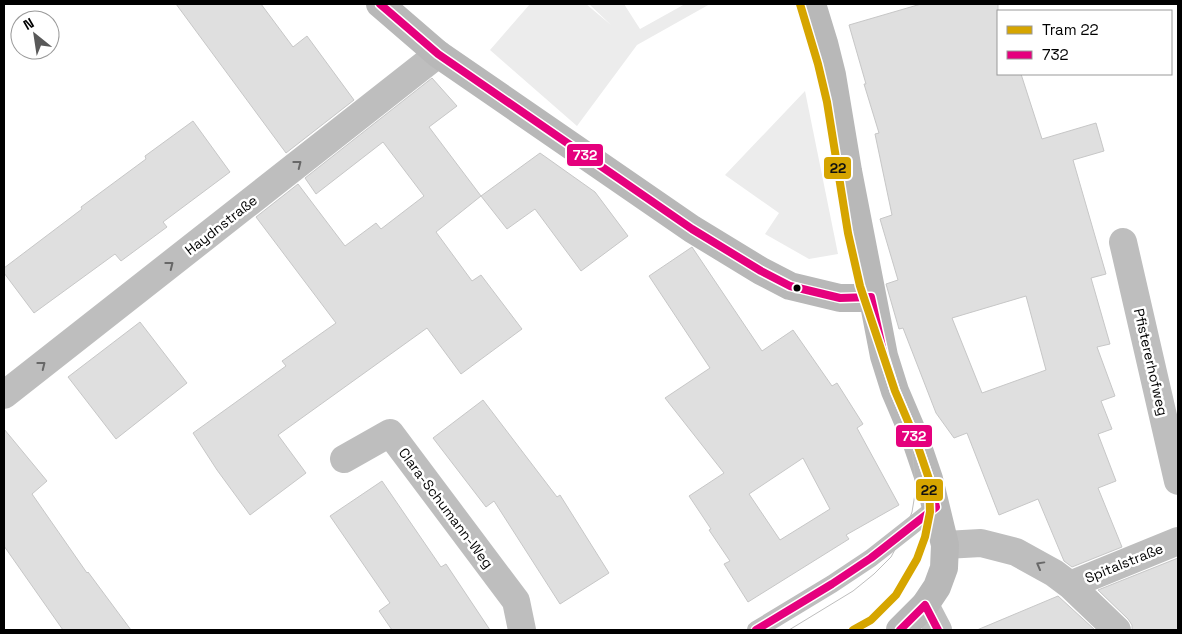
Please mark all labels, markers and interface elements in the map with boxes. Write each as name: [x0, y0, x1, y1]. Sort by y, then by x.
north arrow: [10, 10, 60, 60]
legend: [997, 10, 1172, 75]
text: N: [20, 14, 37, 34]
text: Tram 22: [1042, 20, 1099, 39]
text: 732: [1042, 45, 1069, 64]
line badge: 732: [566, 143, 604, 167]
text: 732: [573, 146, 597, 164]
line badge: 22: [823, 156, 852, 180]
text: 22: [830, 159, 846, 177]
one-way arrow: [292, 162, 301, 170]
street label: Haydnstraße: [181, 191, 261, 259]
one-way arrow: [164, 262, 173, 270]
unlabelled marker: [792, 283, 802, 293]
street label: Pfistererhofweg: [1130, 307, 1172, 417]
one-way arrow: [36, 362, 46, 371]
line badge: 732: [895, 424, 933, 448]
text: 732: [902, 427, 926, 445]
street label: Clara-Schumann-Weg: [395, 444, 497, 572]
line badge: 22: [915, 478, 944, 502]
text: 22: [921, 481, 937, 499]
street label: Spitalstraße: [1082, 539, 1166, 587]
one-way arrow: [1036, 561, 1045, 571]

